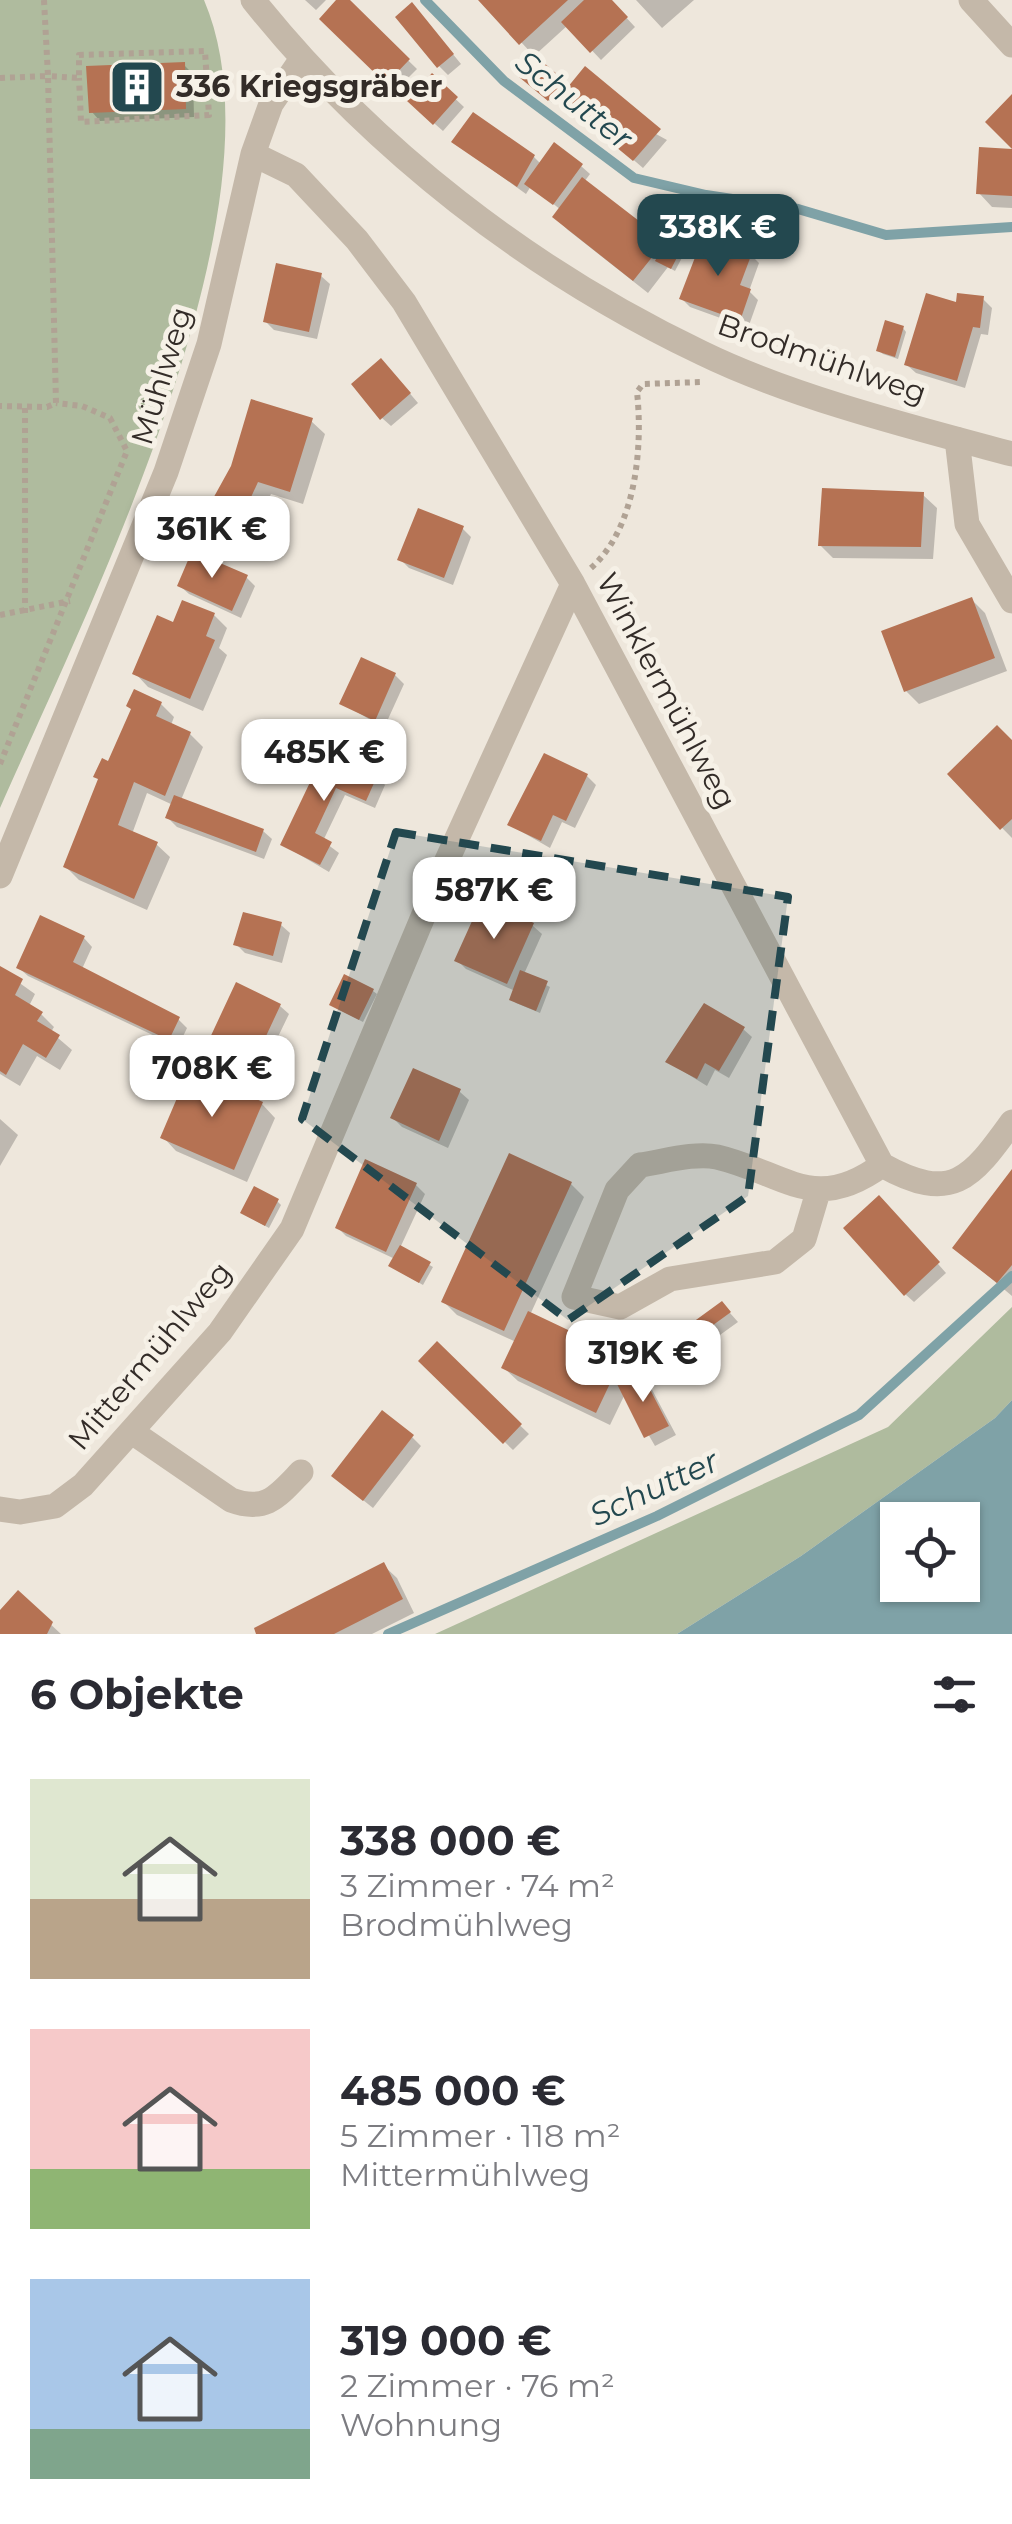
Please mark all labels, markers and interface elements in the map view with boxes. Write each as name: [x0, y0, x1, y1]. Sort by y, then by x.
water label: Schutter: [508, 42, 642, 158]
building icon: 336 Kriegsgräber: [107, 57, 167, 117]
place label: 336 Kriegsgräber: [175, 68, 442, 105]
pin: 338K €: [637, 194, 799, 279]
text: 338K €: [659, 207, 777, 246]
street label: Mühlweg: [123, 303, 200, 449]
street label: Brodmühlweg: [713, 305, 931, 412]
pin: 361K €: [131, 496, 293, 581]
text: 361K €: [157, 509, 267, 548]
street label: Winklermühlweg: [589, 566, 744, 815]
pin: 485K €: [243, 719, 405, 804]
text: 485K €: [263, 732, 385, 771]
pin: 587K €: [413, 857, 575, 942]
text: 587K €: [435, 870, 553, 909]
pin: 708K €: [131, 1035, 293, 1120]
text: 708K €: [152, 1048, 272, 1087]
street label: Mittermühlweg: [60, 1254, 239, 1457]
pin: 319K €: [562, 1320, 724, 1405]
text: 319K €: [588, 1333, 698, 1372]
water label: Schutter: [583, 1440, 726, 1534]
map controls: [880, 1502, 980, 1602]
button: locate: [880, 1502, 980, 1602]
icon: filters: [927, 1667, 982, 1722]
text: 6 Objekte: [30, 1668, 244, 1720]
text: 338 000 €: [340, 1814, 561, 1866]
icon: home: [110, 1819, 230, 1939]
text: 3 Zimmer · 74 m²: [340, 1866, 615, 1905]
text: Brodmühlweg: [340, 1905, 573, 1944]
text: 485 000 €: [340, 2064, 565, 2116]
icon: home: [110, 2069, 230, 2189]
text: 5 Zimmer · 118 m²: [340, 2116, 620, 2155]
text: Mittermühlweg: [340, 2155, 590, 2194]
text: 319 000 €: [340, 2314, 551, 2366]
icon: home: [110, 2319, 230, 2439]
text: 2 Zimmer · 76 m²: [340, 2366, 615, 2405]
text: Wohnung: [340, 2405, 502, 2444]

